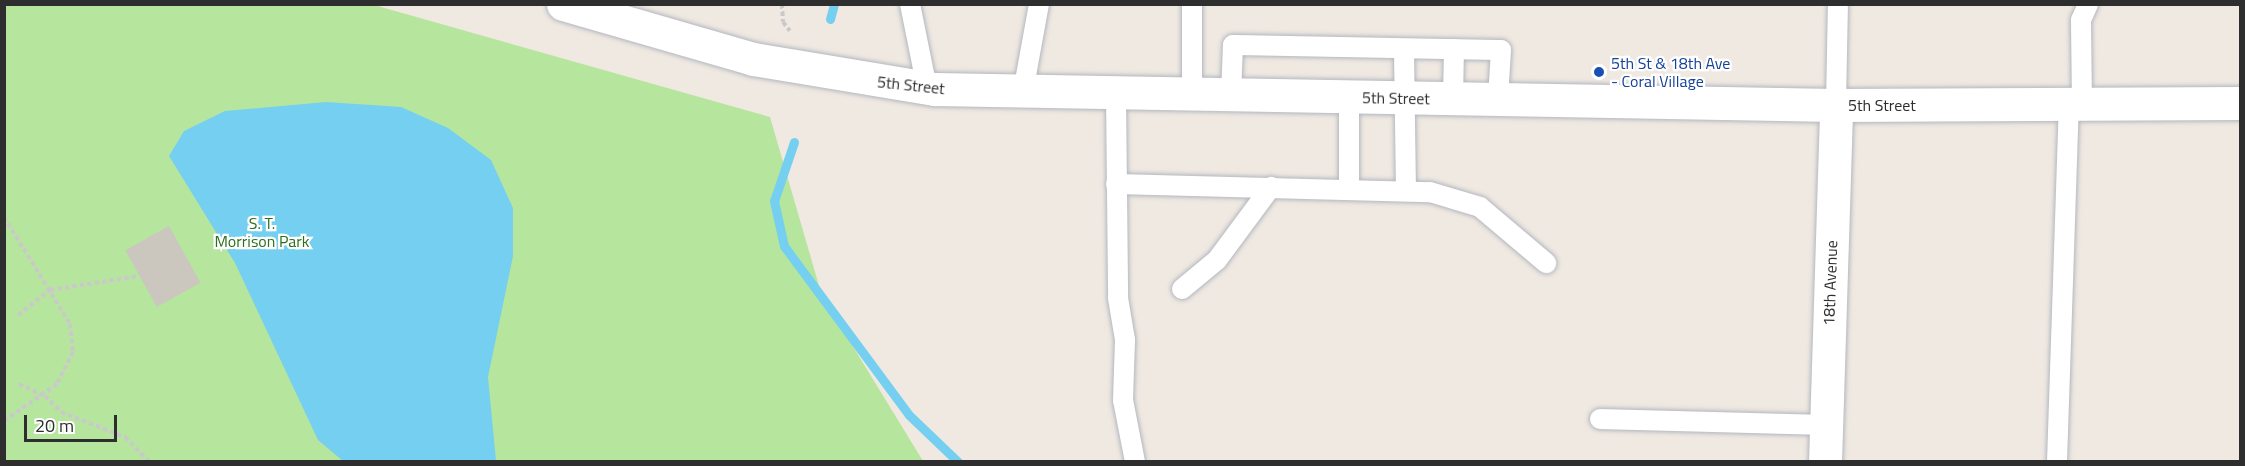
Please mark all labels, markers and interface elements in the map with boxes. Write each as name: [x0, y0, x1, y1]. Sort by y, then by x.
place label: 5th St & 18th Ave - Coral Village: [1611, 53, 1730, 91]
marker: 5th St & 18th Ave - Coral Village: [1592, 65, 1606, 79]
street label: 5th Street: [876, 72, 946, 98]
street label: 5th Street: [1362, 88, 1430, 108]
street label: 5th Street: [1848, 95, 1916, 115]
park label: S. T. Morrison Park: [214, 213, 310, 251]
street label: 18th Avenue: [1819, 240, 1841, 326]
scale bar: [27, 403, 120, 441]
text: 20 m: [35, 412, 74, 439]

